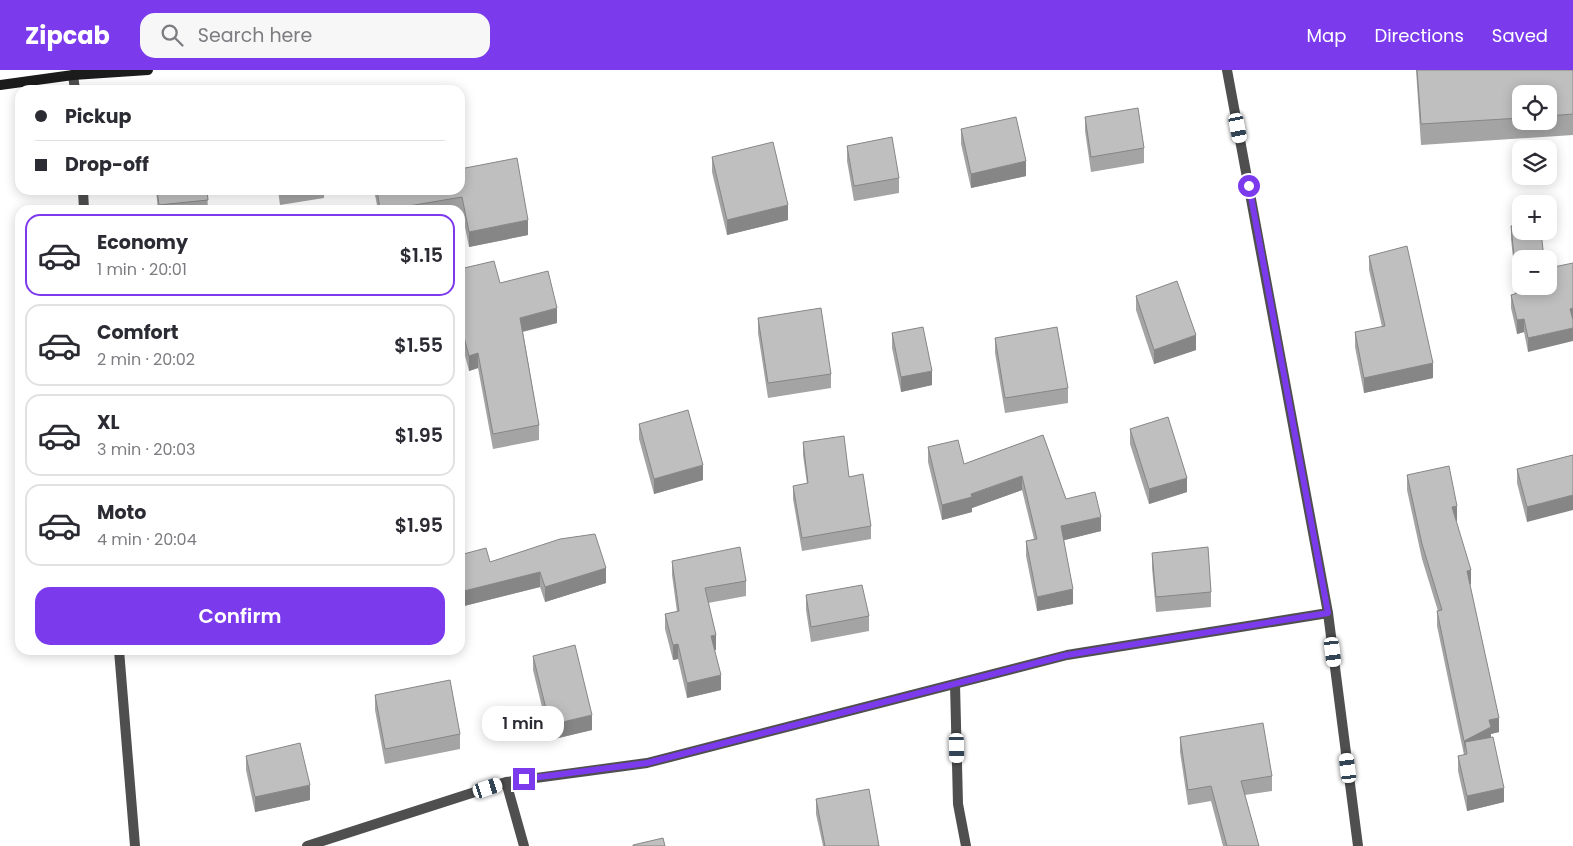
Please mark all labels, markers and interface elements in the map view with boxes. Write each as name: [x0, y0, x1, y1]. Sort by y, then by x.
search box: [140, 13, 490, 58]
text: Zipcab: [25, 19, 110, 52]
icon: search: [158, 21, 186, 49]
text: Search here: [198, 22, 312, 49]
text: Map: [1307, 23, 1346, 48]
text: Directions: [1374, 23, 1464, 48]
text: Saved: [1492, 23, 1548, 48]
map controls: [1512, 85, 1557, 295]
button: locate: [1512, 85, 1557, 130]
text: Pickup: [65, 103, 131, 130]
car: [1227, 112, 1248, 144]
button: layers: [1512, 140, 1557, 185]
text: Drop-off: [65, 151, 149, 178]
route start: [1238, 175, 1260, 197]
button: +: [1512, 195, 1557, 240]
text: Economy: [97, 229, 188, 256]
icon: car: [37, 233, 82, 278]
text: $1.15: [400, 242, 443, 269]
button: −: [1512, 250, 1557, 295]
text: 1 min · 20:01: [97, 258, 187, 281]
text: Comfort: [97, 319, 179, 346]
icon: car: [37, 323, 82, 368]
text: $1.55: [394, 332, 443, 359]
text: 2 min · 20:02: [97, 348, 195, 371]
text: XL: [97, 409, 120, 436]
icon: car: [37, 413, 82, 458]
text: $1.95: [395, 422, 443, 449]
text: 3 min · 20:03: [97, 438, 195, 461]
text: Moto: [97, 499, 146, 526]
icon: car: [37, 503, 82, 548]
text: $1.95: [395, 512, 443, 539]
text: 4 min · 20:04: [97, 528, 197, 551]
button: Confirm: [35, 587, 445, 645]
car: [1323, 636, 1342, 668]
callout: 1 min: [483, 706, 565, 742]
text: 1 min: [502, 712, 544, 735]
car: [949, 733, 964, 763]
car: [1338, 752, 1357, 784]
route end: [513, 768, 535, 790]
car: [471, 776, 504, 800]

